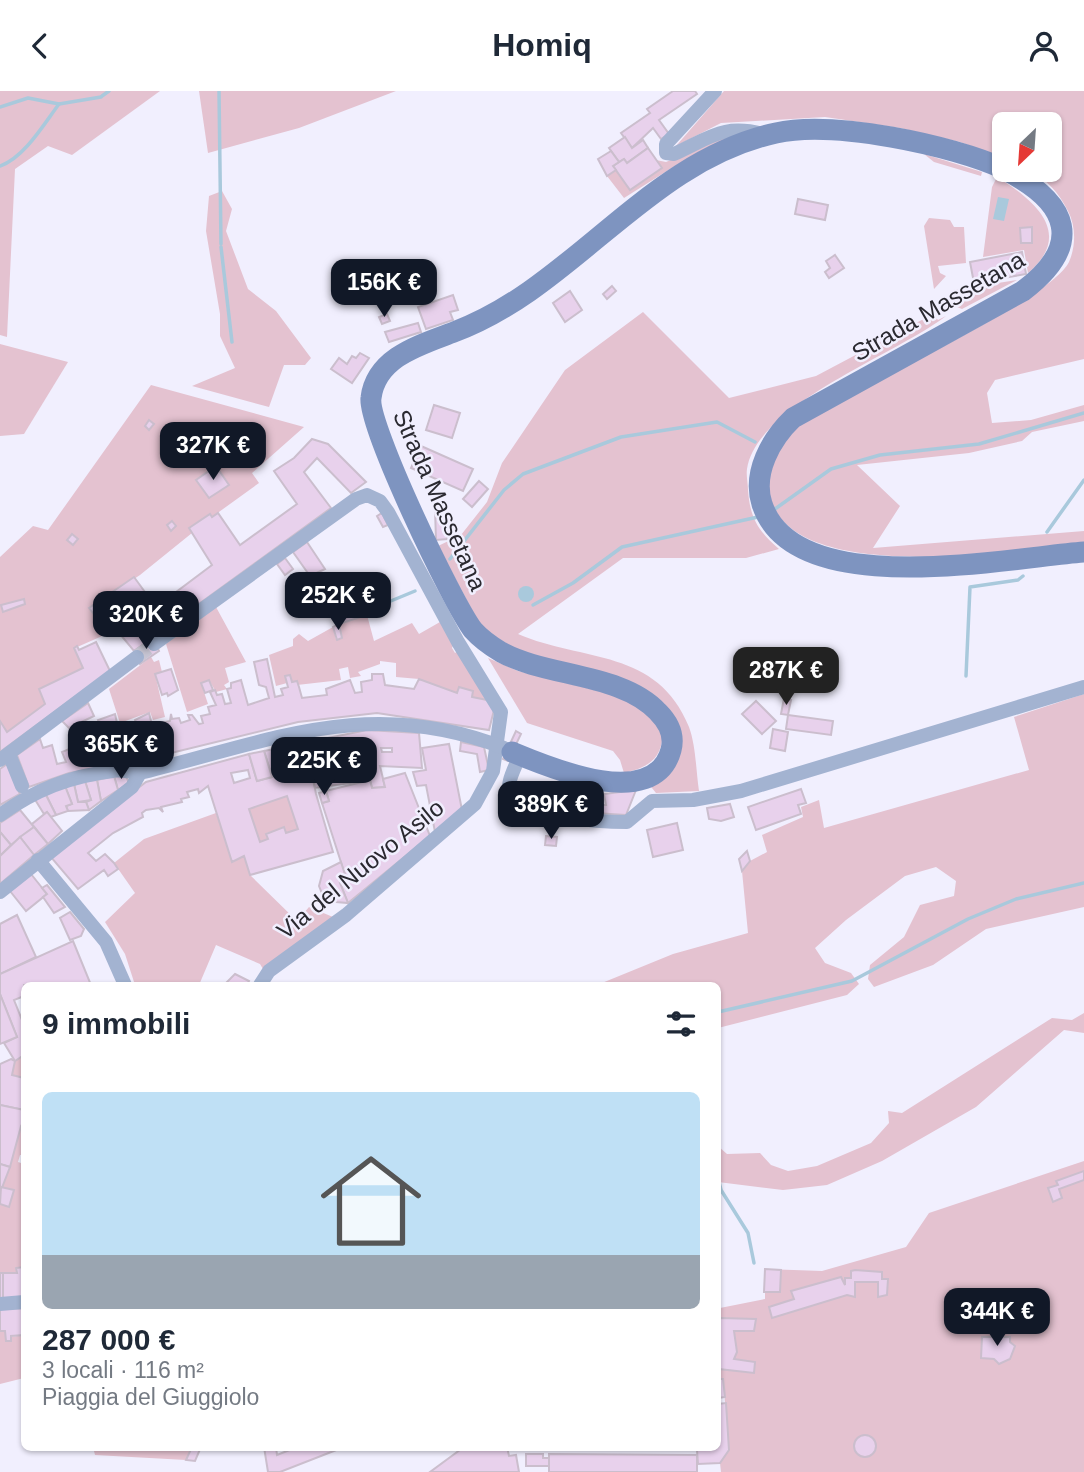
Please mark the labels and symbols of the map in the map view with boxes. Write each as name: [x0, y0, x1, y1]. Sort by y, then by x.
north arrow: [992, 112, 1062, 182]
street label: Strada Massetana: [847, 245, 1030, 366]
pin: 156K €: [327, 259, 441, 319]
street label: Strada Massetana: [388, 406, 492, 595]
pin: 327K €: [156, 423, 270, 482]
pin: 252K €: [281, 573, 395, 632]
pin: 320K €: [89, 591, 203, 651]
pin: 287K €: [729, 647, 843, 707]
pin: 365K €: [64, 721, 178, 781]
pin: 225K €: [267, 737, 381, 797]
pin: 389K €: [494, 781, 608, 841]
street label: Via del Nuovo Asilo: [271, 794, 449, 944]
pin: 344K €: [940, 1289, 1054, 1348]

